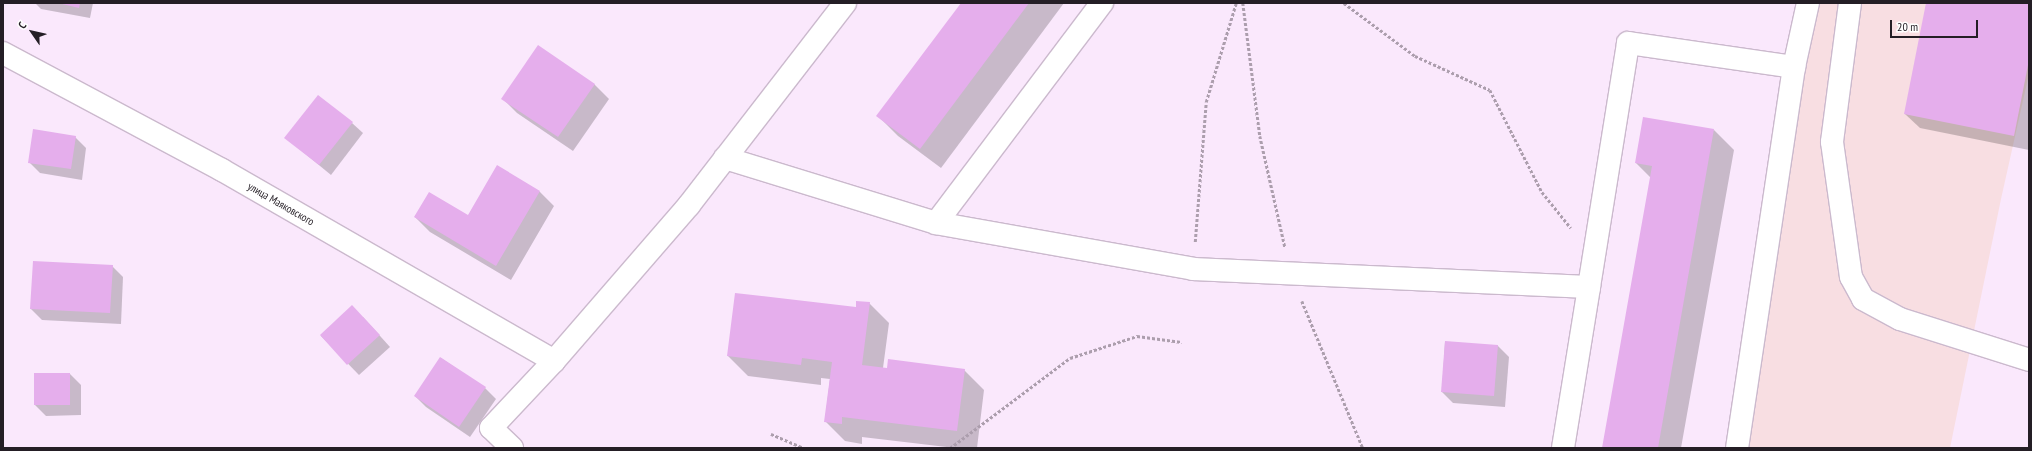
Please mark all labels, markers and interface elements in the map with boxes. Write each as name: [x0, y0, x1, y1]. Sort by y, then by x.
north arrow: [12, 12, 52, 52]
scale bar: [1892, 12, 1980, 38]
text: С: [15, 19, 29, 31]
text: 20 m: [1897, 19, 1918, 34]
street label: улица Маяковского: [245, 180, 317, 228]

